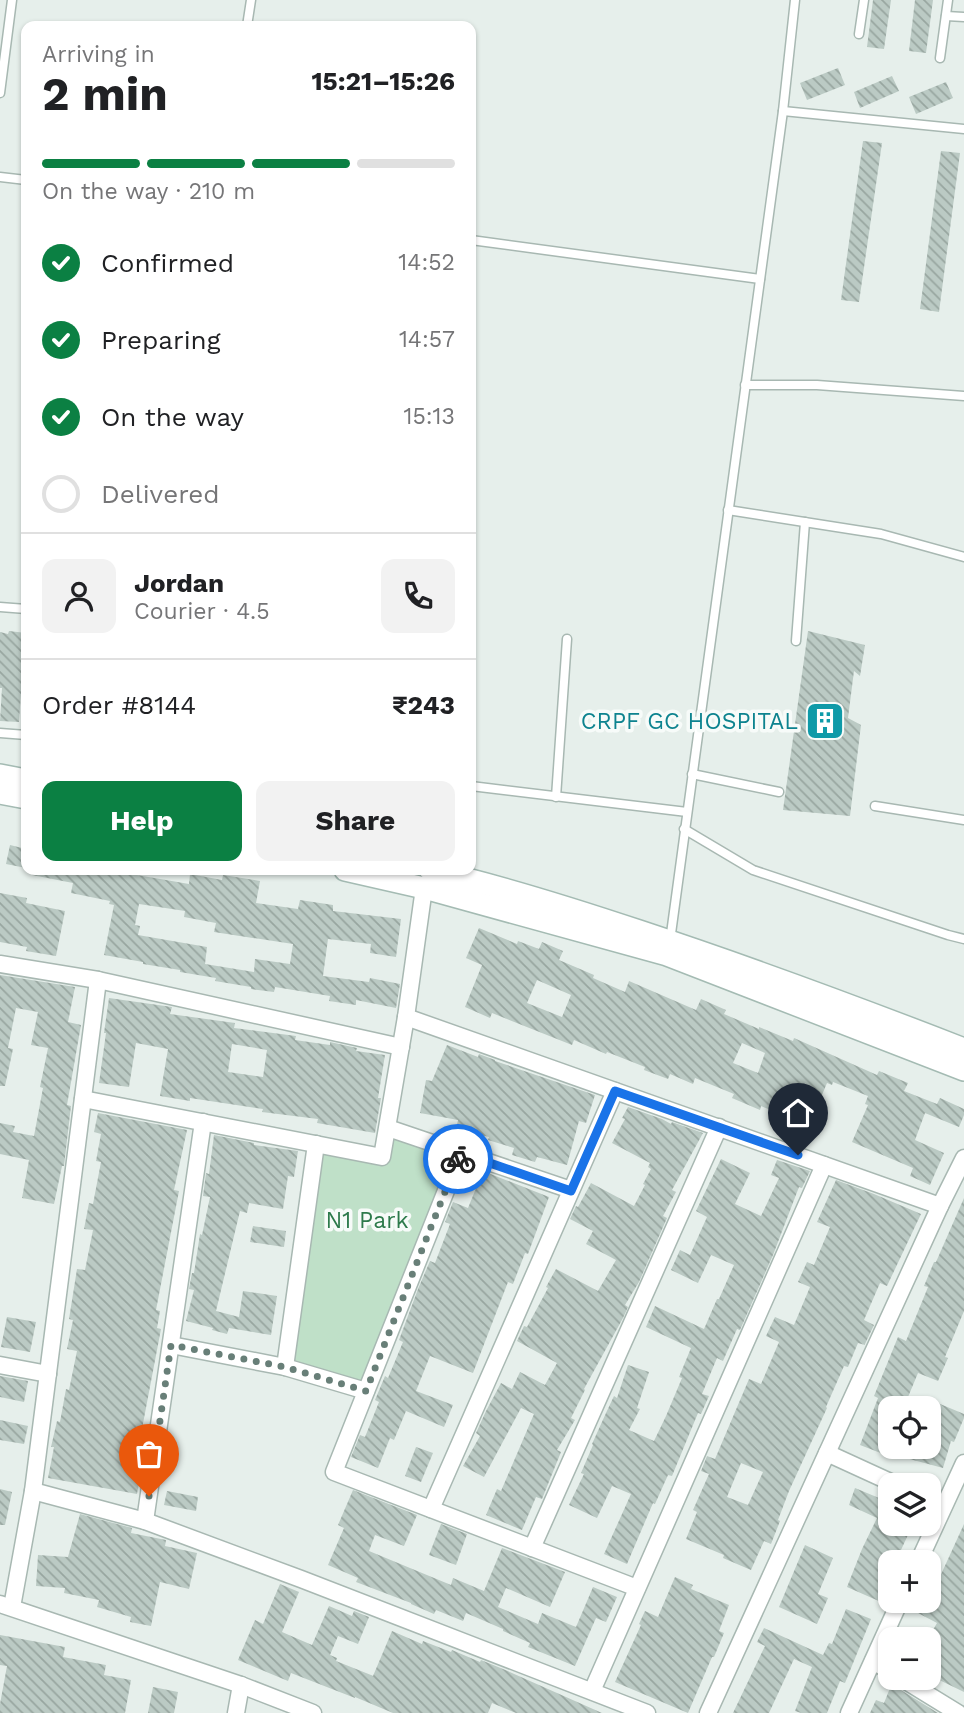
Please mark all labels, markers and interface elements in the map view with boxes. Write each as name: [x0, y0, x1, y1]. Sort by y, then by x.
text: Arriving in: [42, 41, 155, 68]
text: 15:21–15:26: [311, 66, 455, 96]
text: 2 min: [42, 67, 168, 121]
text: On the way · 210 m: [42, 178, 255, 205]
icon: check: [42, 244, 80, 282]
text: Confirmed: [101, 248, 234, 278]
text: 14:52: [398, 249, 455, 276]
icon: check: [42, 321, 80, 359]
text: Preparing: [101, 325, 221, 355]
text: 14:57: [399, 326, 455, 353]
icon: check: [42, 398, 80, 436]
text: On the way: [101, 402, 244, 432]
text: 15:13: [403, 403, 455, 430]
text: Delivered: [101, 479, 220, 509]
button: person: [42, 559, 116, 633]
button: phone: [381, 559, 455, 633]
text: Jordan: [134, 568, 224, 598]
text: Courier · 4.5: [134, 598, 270, 625]
text: Order #8144: [42, 690, 196, 720]
text: ₹243: [392, 690, 455, 720]
building icon: CRPF GC HOSPITAL: [804, 700, 846, 742]
place label: CRPF GC HOSPITAL: [581, 708, 798, 735]
button: Help: [42, 781, 242, 861]
button: Share: [256, 781, 455, 861]
pin: [768, 1083, 828, 1155]
icon: home: [779, 1094, 817, 1132]
courier: [423, 1124, 493, 1194]
icon: bike: [439, 1140, 477, 1178]
park label: N1 Park: [325, 1207, 409, 1234]
map controls: [878, 1396, 941, 1690]
button: locate: [878, 1396, 941, 1459]
pin: [119, 1424, 179, 1496]
icon: bag: [130, 1435, 168, 1473]
button: layers: [878, 1473, 941, 1536]
button: +: [878, 1550, 941, 1613]
button: −: [878, 1627, 941, 1690]

